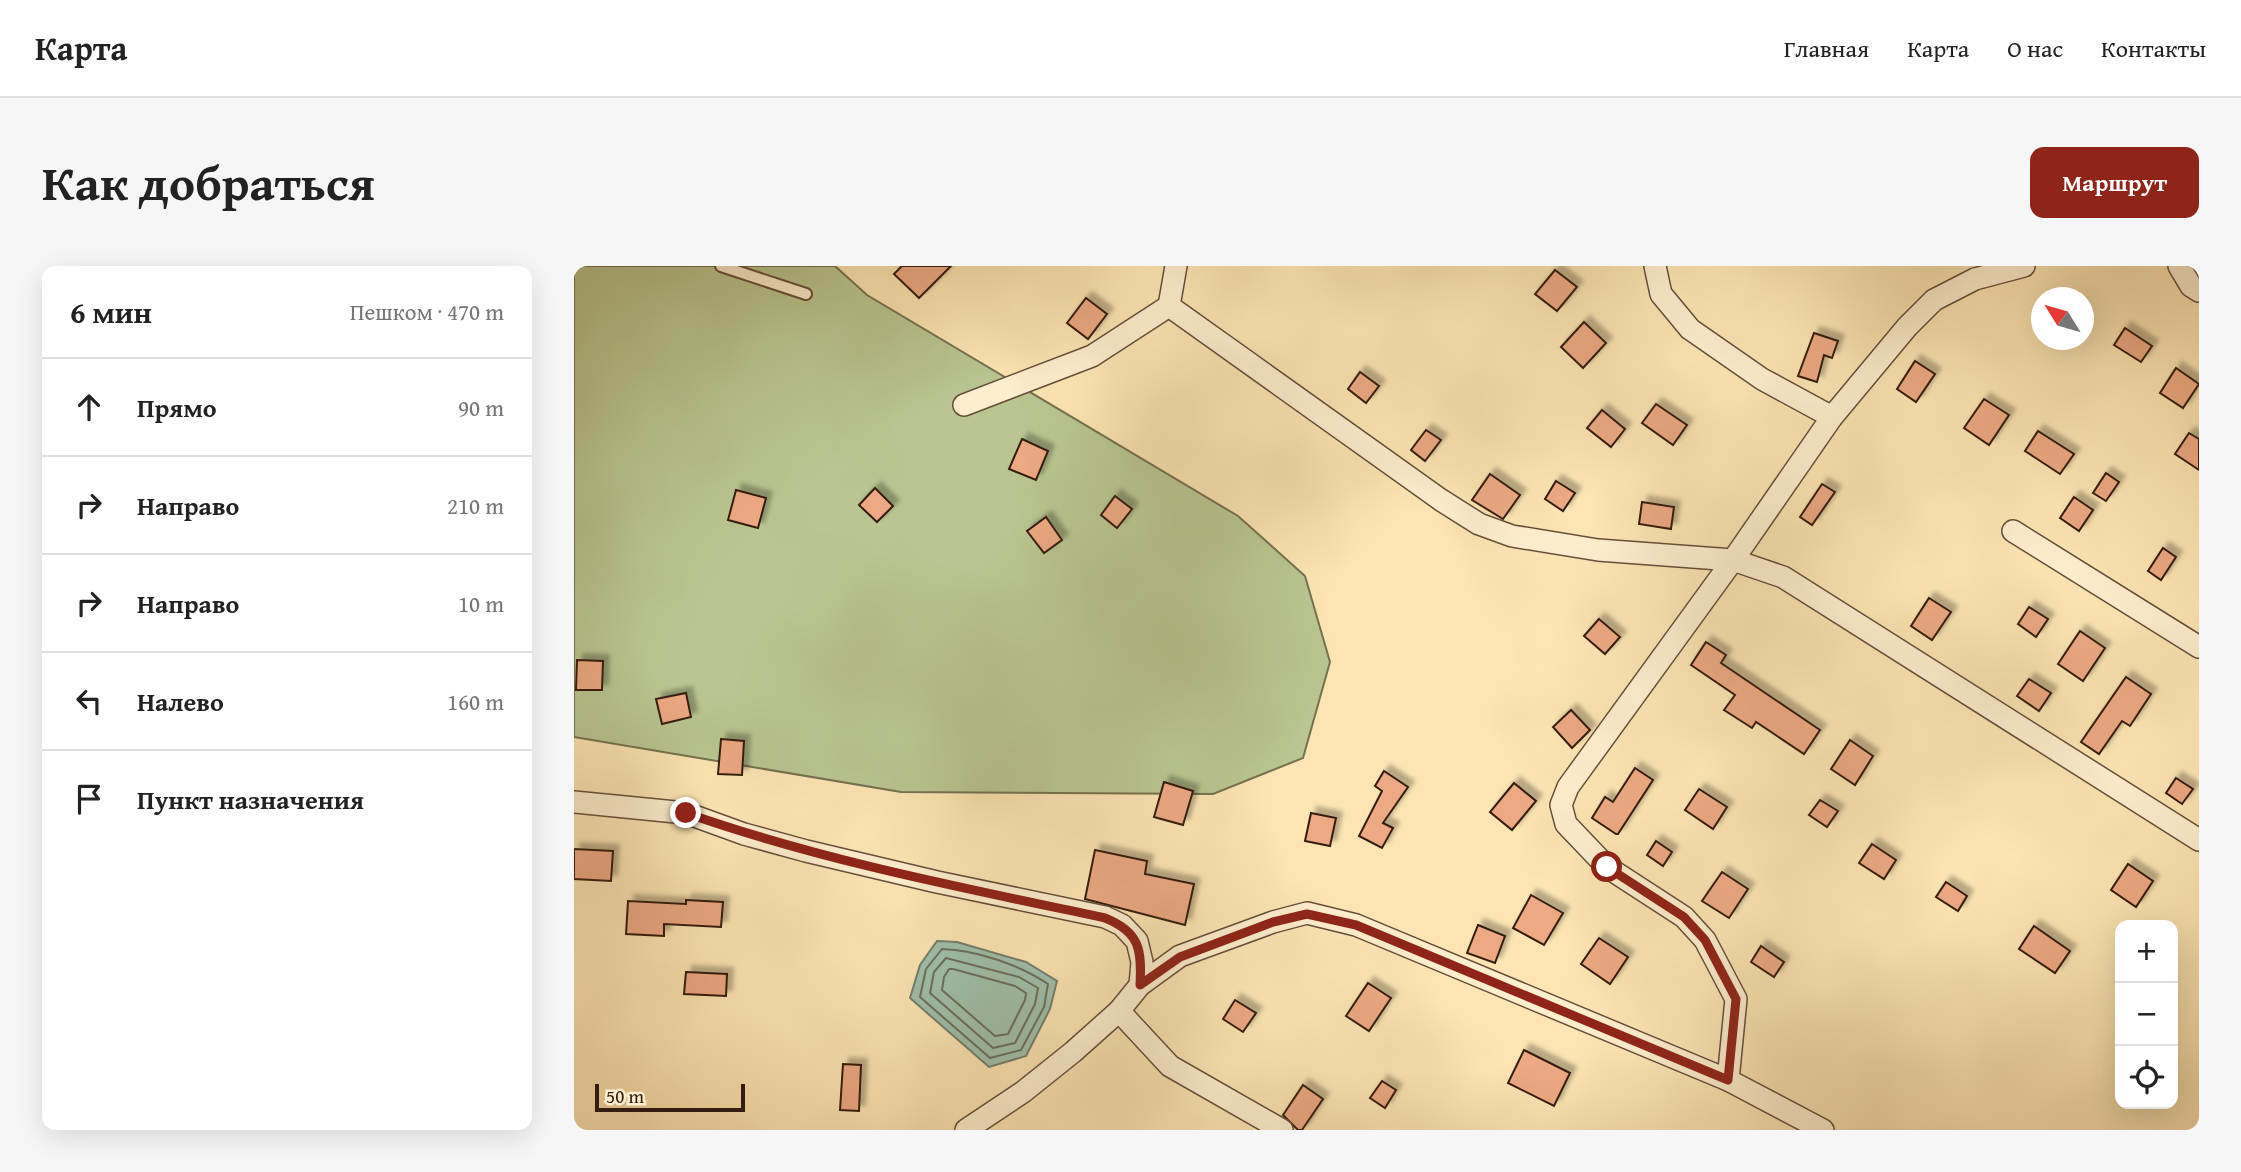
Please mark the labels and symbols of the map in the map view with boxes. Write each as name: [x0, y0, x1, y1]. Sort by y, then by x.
north arrow: [2031, 287, 2094, 350]
route end: [670, 797, 701, 828]
route start: [1591, 851, 1622, 882]
scale bar: [595, 1081, 746, 1113]

